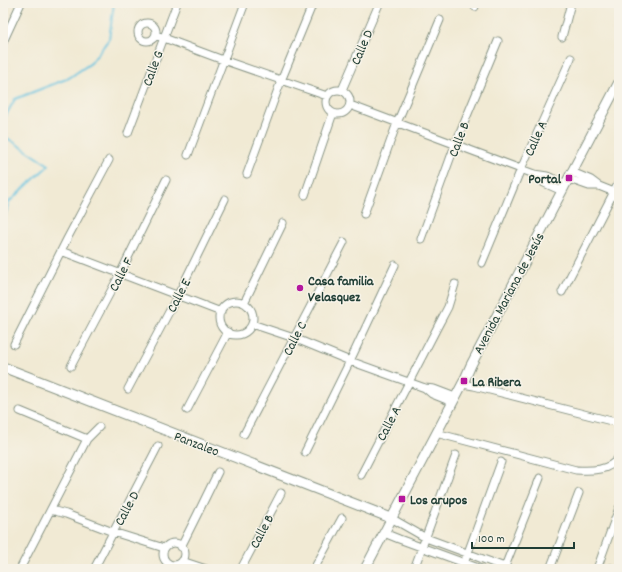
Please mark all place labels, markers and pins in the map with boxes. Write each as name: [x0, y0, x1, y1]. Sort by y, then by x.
place label: Portal: [528, 170, 562, 190]
marker: Portal: [564, 173, 574, 183]
place label: Casa familia Velasquez: [308, 272, 375, 308]
marker: Casa familia Velasquez: [295, 283, 305, 293]
place label: La Ribera: [472, 373, 522, 393]
marker: La Ribera: [459, 376, 469, 386]
place label: Los arupos: [410, 491, 468, 511]
marker: Los arupos: [397, 494, 407, 504]

